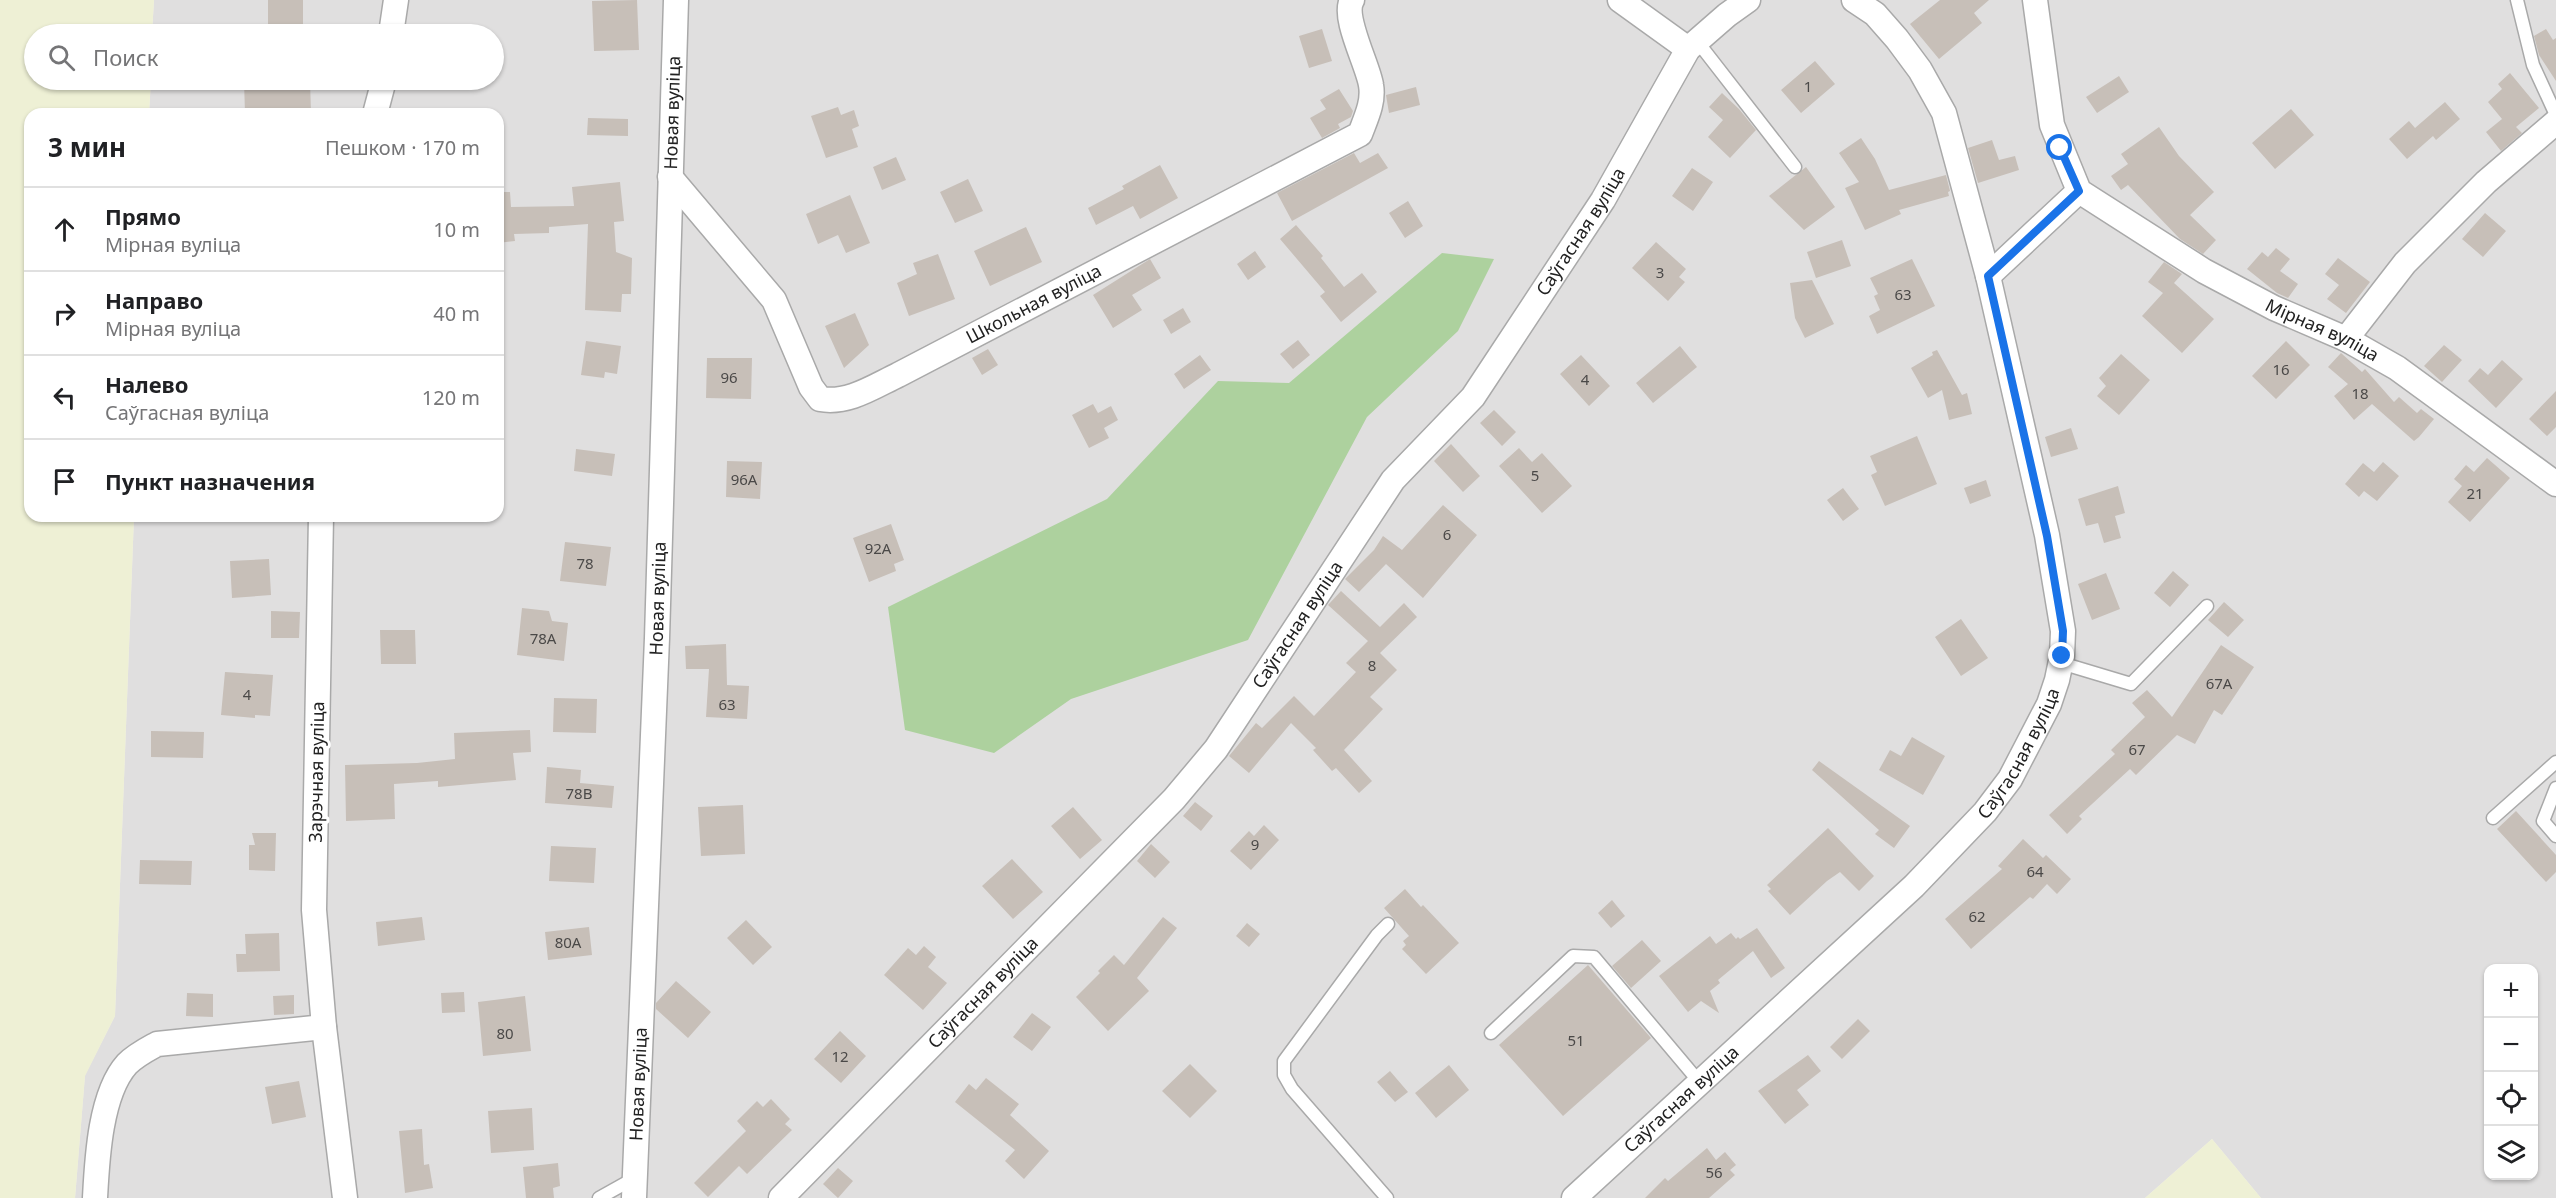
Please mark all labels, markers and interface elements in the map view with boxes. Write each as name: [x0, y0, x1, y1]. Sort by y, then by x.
search box: [24, 24, 504, 90]
icon: search: [45, 41, 78, 74]
text: Поиск: [93, 42, 158, 72]
street label: Новая вуліца: [658, 55, 685, 170]
house number: 1: [1804, 76, 1812, 96]
text: 3 мин: [48, 129, 126, 165]
text: Пешком · 170 m: [325, 134, 480, 161]
route start: [2046, 134, 2072, 160]
street label: Саўгасная вуліца: [1530, 163, 1630, 300]
text: Прямо: [105, 201, 181, 231]
icon: ahead: [48, 213, 81, 246]
text: 10 m: [433, 216, 480, 243]
text: Мірная вуліца: [105, 231, 241, 258]
street label: Школьная вуліца: [962, 258, 1105, 348]
house number: 3: [1656, 262, 1664, 282]
house number: 63: [1894, 284, 1912, 304]
text: Направо: [105, 285, 203, 315]
street label: Мірная вуліца: [2261, 293, 2384, 366]
icon: right: [48, 297, 81, 330]
text: 40 m: [433, 300, 480, 327]
text: Мірная вуліца: [105, 315, 241, 342]
house number: 16: [2272, 359, 2290, 379]
house number: 96: [720, 367, 738, 387]
text: Налево: [105, 369, 188, 399]
house number: 4: [1581, 369, 1590, 389]
icon: left: [48, 381, 81, 414]
house number: 18: [2351, 383, 2369, 403]
text: 120 m: [422, 384, 480, 411]
text: Саўгасная вуліца: [105, 399, 269, 426]
icon: arrive: [48, 465, 81, 498]
house number: 5: [1531, 465, 1539, 485]
text: Пункт назначения: [105, 466, 315, 496]
house number: 96А: [731, 469, 758, 489]
house number: 21: [2466, 483, 2484, 503]
house number: 6: [1443, 524, 1451, 544]
house number: 92А: [865, 538, 892, 558]
street label: Новая вуліца: [643, 541, 671, 656]
house number: 78: [576, 553, 594, 573]
street label: Саўгасная вуліца: [1246, 556, 1348, 693]
house number: 78А: [530, 628, 557, 648]
route end: [2048, 642, 2074, 668]
house number: 8: [1368, 655, 1376, 675]
house number: 67А: [2206, 673, 2233, 693]
house number: 4: [243, 684, 252, 704]
street label: Саўгасная вуліца: [1971, 685, 2065, 824]
house number: 63: [718, 694, 736, 714]
street label: Зарэчная вуліца: [303, 701, 329, 843]
house number: 67: [2128, 739, 2146, 759]
house number: 78В: [566, 783, 592, 803]
house number: 9: [1251, 834, 1259, 854]
house number: 64: [2026, 861, 2044, 881]
house number: 62: [1968, 906, 1986, 926]
street label: Саўгасная вуліца: [922, 931, 1043, 1053]
house number: 80А: [555, 932, 582, 952]
map controls: [2484, 964, 2538, 1180]
button: +: [2484, 964, 2538, 1018]
button: −: [2484, 1018, 2538, 1072]
house number: 80: [496, 1023, 514, 1043]
street label: Новая вуліца: [623, 1027, 652, 1141]
house number: 51: [1567, 1030, 1585, 1050]
street label: Саўгасная вуліца: [1618, 1040, 1744, 1157]
house number: 12: [831, 1046, 849, 1066]
button: locate: [2484, 1072, 2538, 1126]
button: layers: [2484, 1126, 2538, 1180]
house number: 56: [1705, 1162, 1723, 1182]

